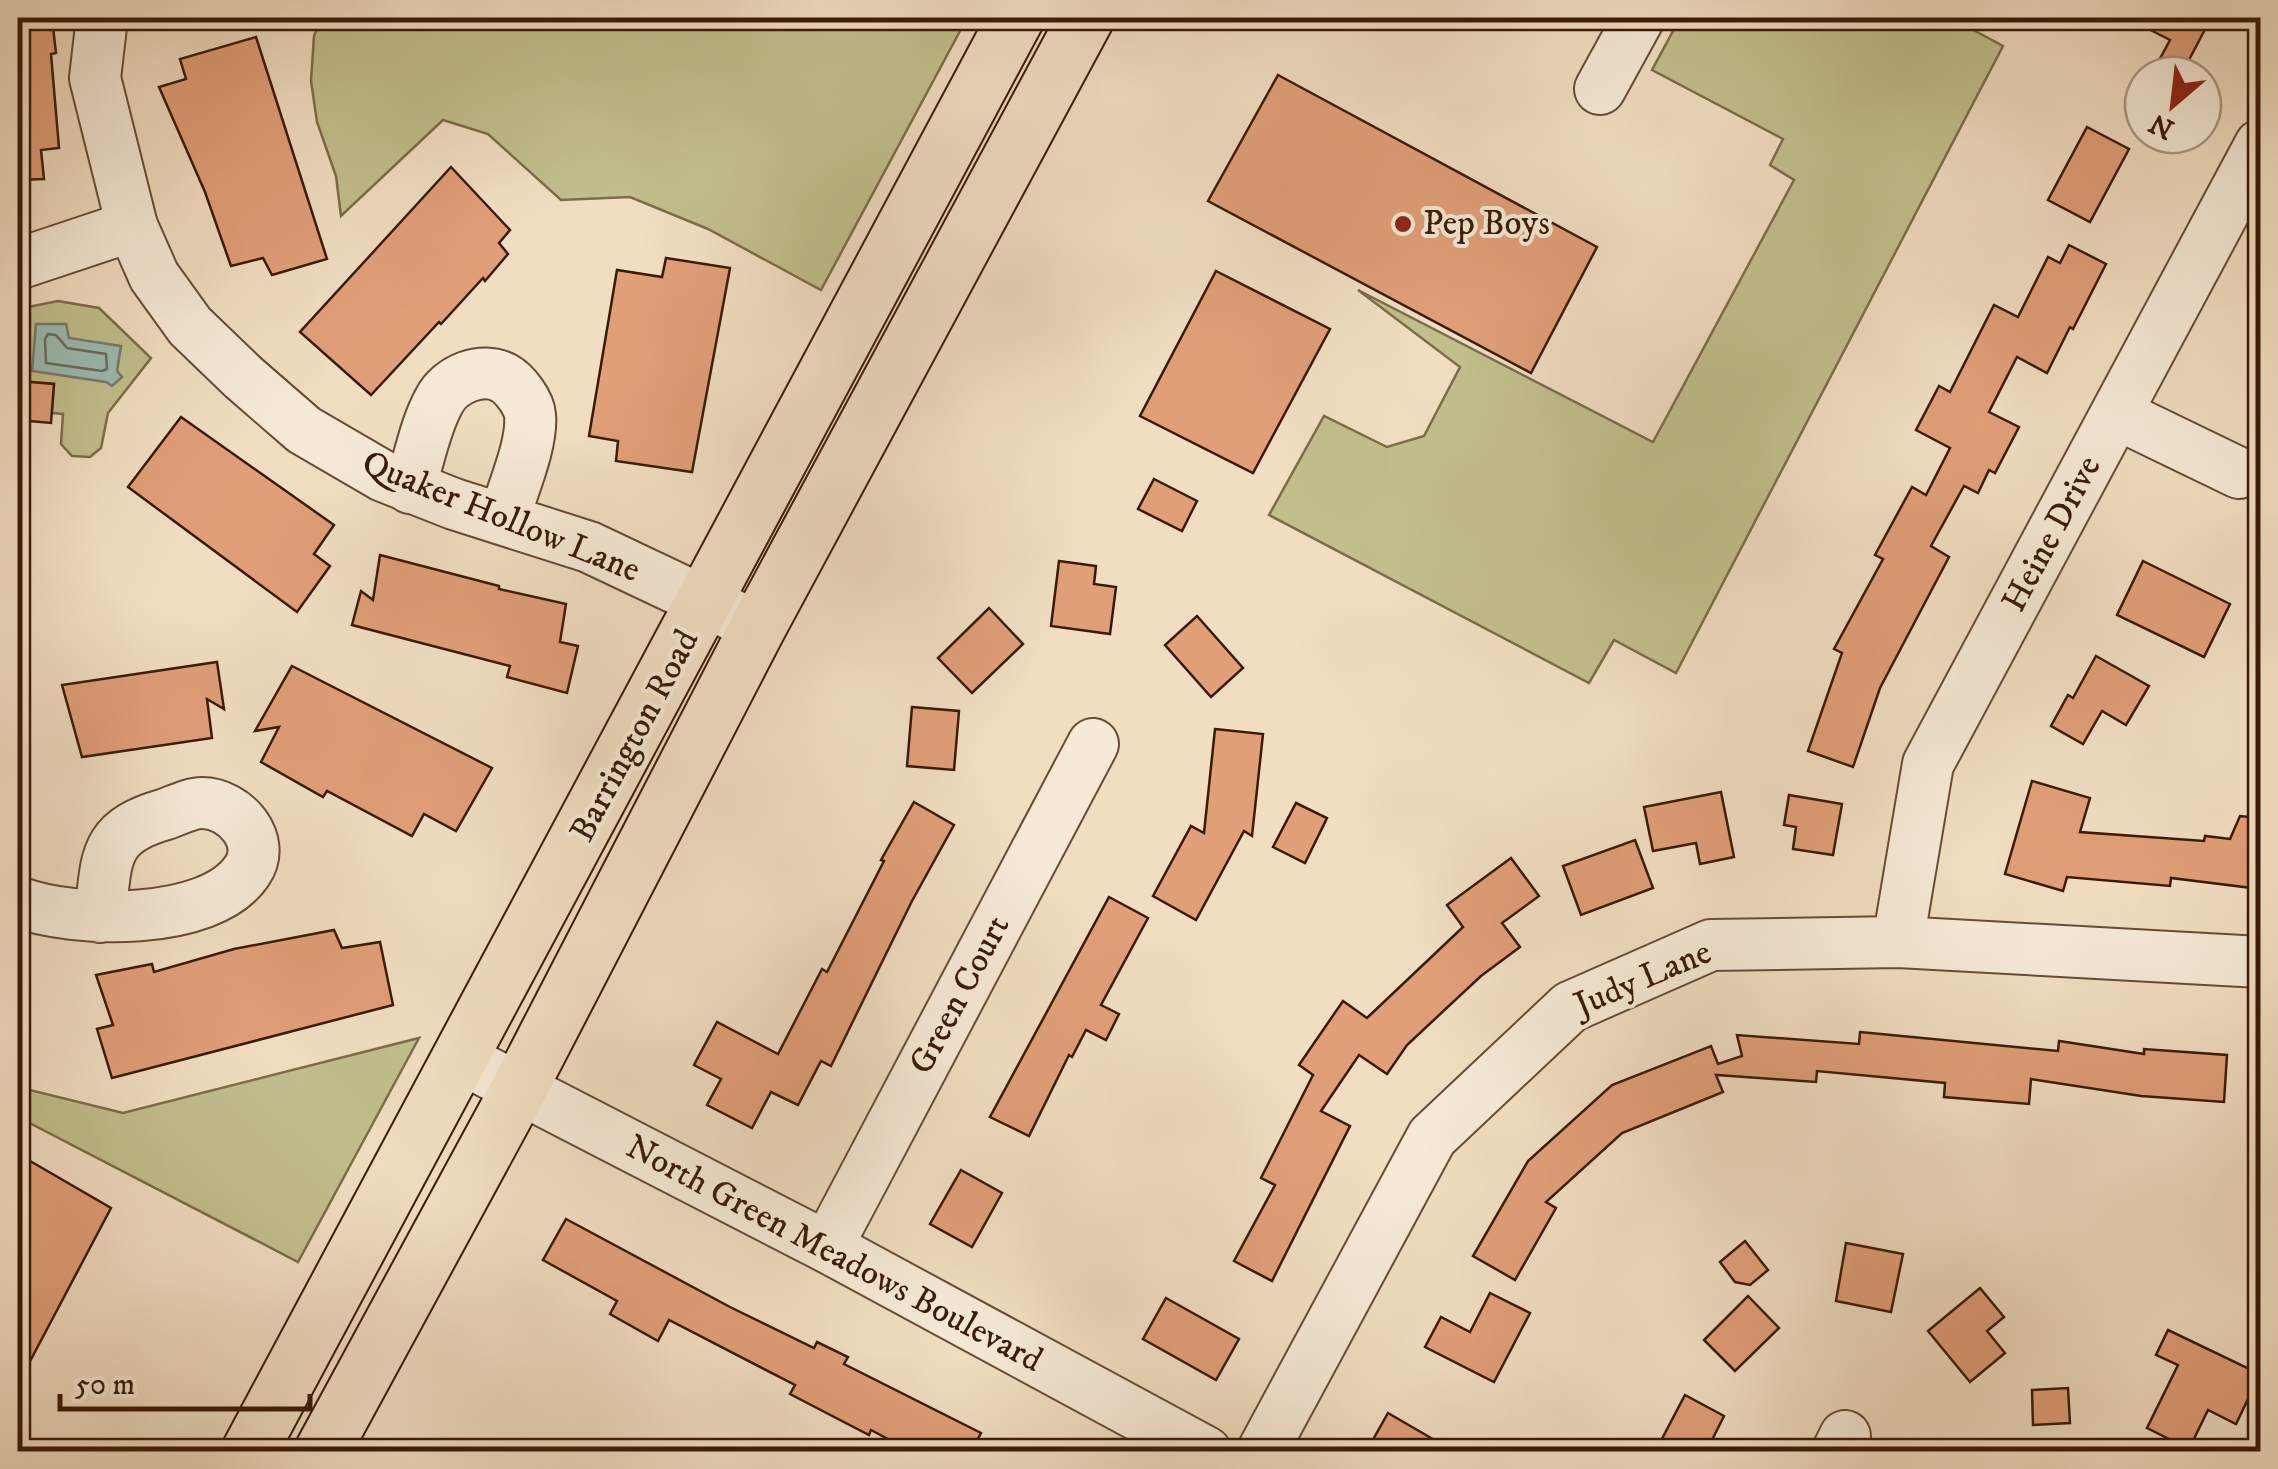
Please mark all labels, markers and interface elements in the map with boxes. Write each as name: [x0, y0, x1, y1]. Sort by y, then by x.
north arrow: [2123, 55, 2223, 155]
text: N: [2144, 105, 2180, 147]
place label: Pep Boys: [1423, 202, 1550, 246]
marker: Pep Boys: [1392, 213, 1414, 235]
street label: Quaker Hollow Lane: [356, 441, 646, 593]
street label: Heine Drive: [1993, 448, 2111, 620]
street label: Barrington Road: [561, 622, 710, 850]
street label: Green Court: [900, 908, 1020, 1082]
street label: Judy Lane: [1565, 931, 1718, 1029]
street label: North Green Meadows Boulevard: [618, 1125, 1050, 1383]
scale bar: [60, 1349, 310, 1411]
text: 50 m: [75, 1367, 135, 1404]

